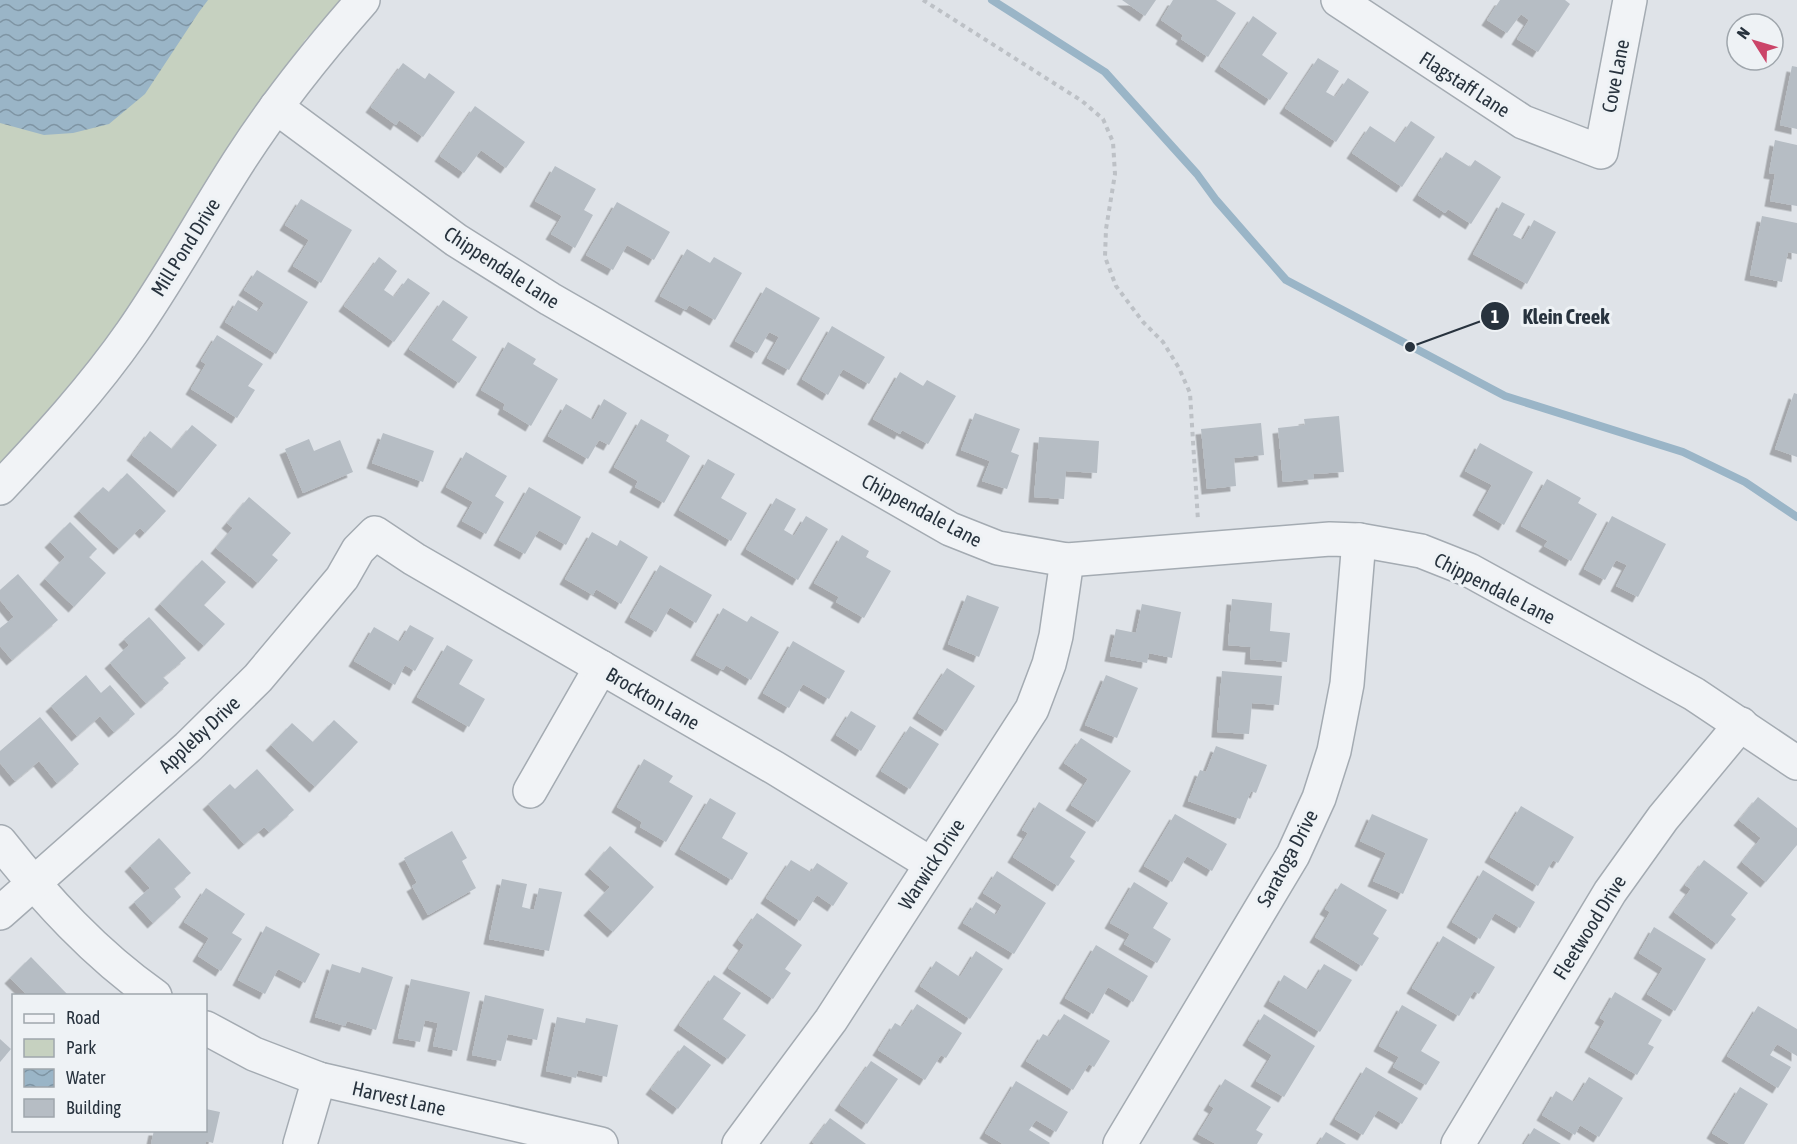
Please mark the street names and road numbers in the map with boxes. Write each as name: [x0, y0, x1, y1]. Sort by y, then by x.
street label: Cove Lane: [1597, 38, 1633, 114]
street label: Flagstaff Lane: [1416, 46, 1514, 122]
street label: Mill Pond Drive: [146, 194, 224, 300]
street label: Chippendale Lane: [440, 221, 564, 313]
street label: Chippendale Lane: [858, 469, 986, 551]
street label: Chippendale Lane: [1431, 548, 1559, 628]
street label: Brockton Lane: [602, 662, 704, 734]
street label: Appleby Drive: [154, 691, 244, 777]
street label: Saratoga Drive: [1252, 806, 1322, 910]
street label: Warwick Drive: [893, 814, 969, 914]
street label: Fleetwood Drive: [1548, 871, 1630, 983]
street label: Harvest Lane: [350, 1076, 448, 1120]

